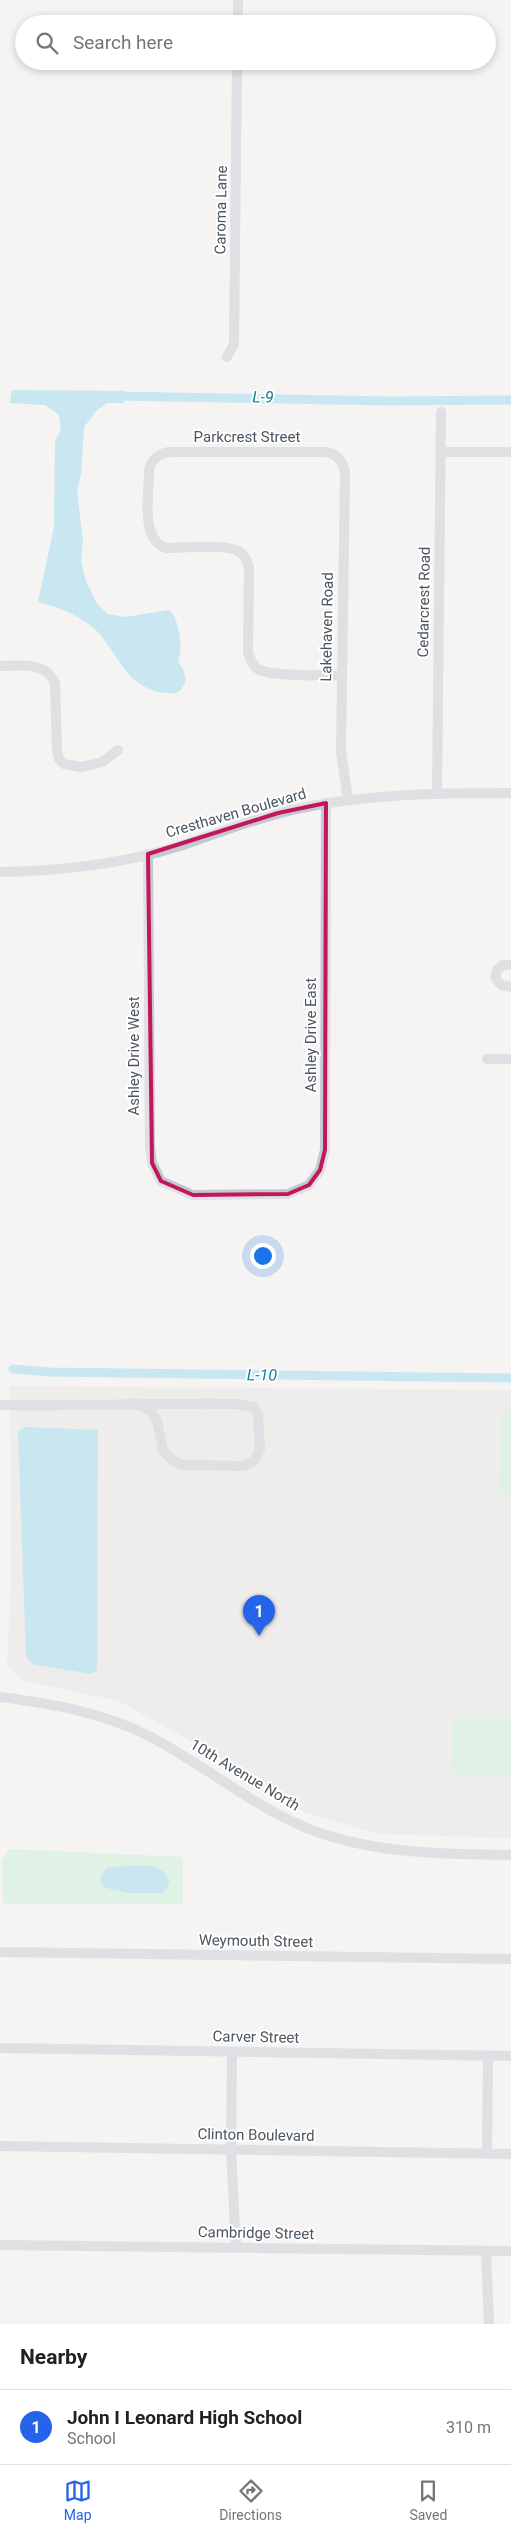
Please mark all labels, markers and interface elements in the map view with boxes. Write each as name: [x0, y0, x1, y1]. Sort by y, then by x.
search box: [15, 15, 496, 70]
icon: search: [33, 29, 61, 57]
text: Search here: [73, 31, 173, 54]
street label: Caroma Lane: [211, 165, 231, 255]
water label: L-9: [252, 387, 274, 407]
street label: Parkcrest Street: [194, 428, 300, 446]
street label: Cedarcrest Road: [414, 546, 434, 658]
street label: Lakehaven Road: [317, 572, 337, 682]
street label: Cresthaven Boulevard: [164, 784, 308, 842]
street label: Ashley Drive East: [302, 977, 320, 1092]
street label: Ashley Drive West: [125, 996, 143, 1116]
your location: [250, 1243, 276, 1269]
water label: L-10: [247, 1365, 277, 1385]
pin: 1: [243, 1595, 275, 1636]
street label: 10th Avenue North: [187, 1735, 303, 1815]
street label: Weymouth Street: [199, 1931, 313, 1951]
street label: Carver Street: [213, 2027, 300, 2047]
street label: Clinton Boulevard: [197, 2125, 315, 2145]
street label: Cambridge Street: [198, 2223, 314, 2243]
text: Nearby: [20, 2345, 87, 2369]
text: John I Leonard High School: [67, 2406, 302, 2429]
text: 1: [31, 2418, 41, 2437]
text: 310 m: [446, 2418, 491, 2437]
text: School: [67, 2429, 116, 2448]
tab: Map: [64, 2477, 92, 2523]
tab: Directions: [219, 2477, 282, 2523]
tab: Saved: [409, 2477, 447, 2523]

